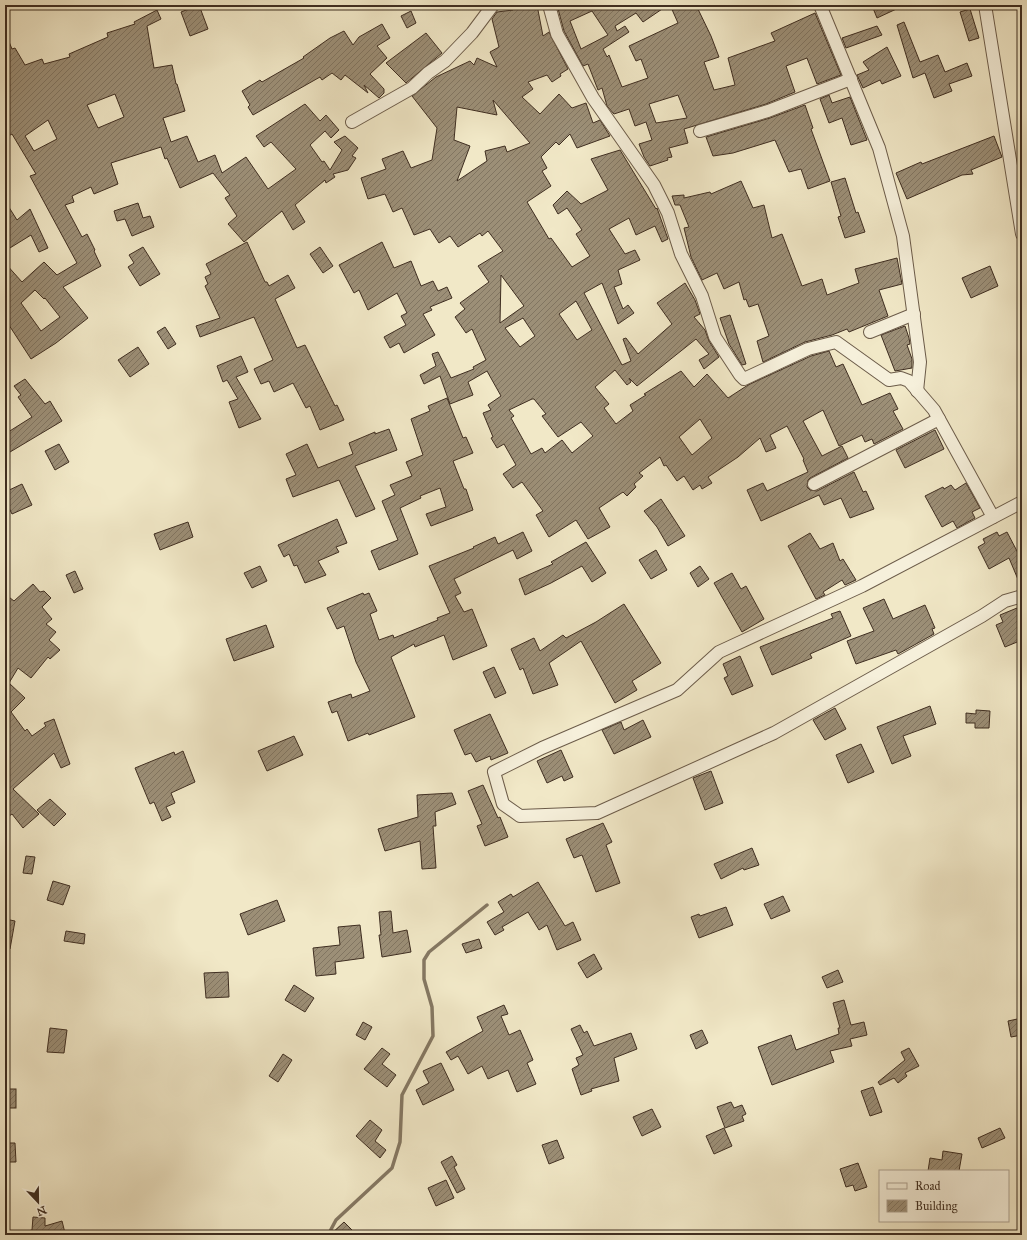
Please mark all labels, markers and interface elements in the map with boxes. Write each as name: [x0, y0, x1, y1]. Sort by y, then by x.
legend: [879, 1170, 1009, 1222]
text: Road: [915, 1179, 941, 1193]
north arrow: [18, 1182, 58, 1222]
text: Building: [915, 1199, 958, 1214]
text: N: [34, 1203, 48, 1219]

